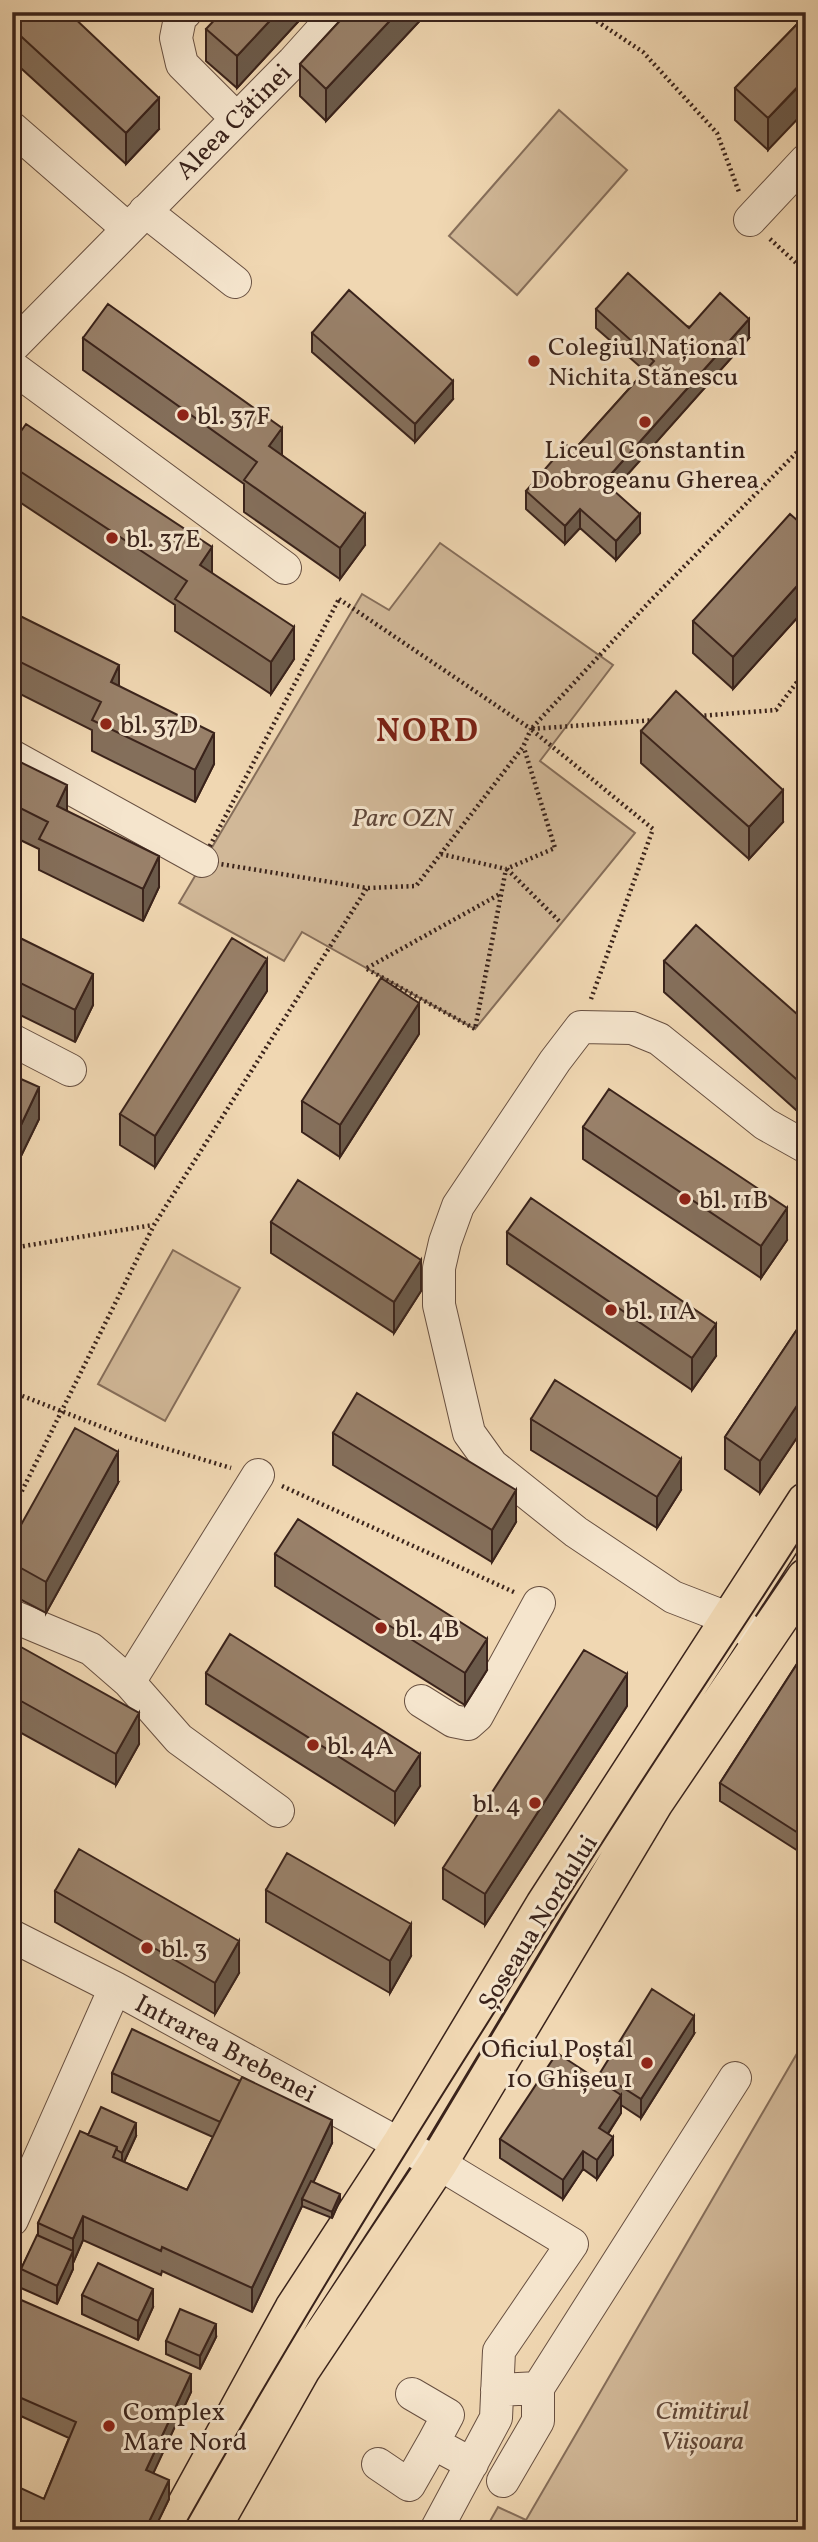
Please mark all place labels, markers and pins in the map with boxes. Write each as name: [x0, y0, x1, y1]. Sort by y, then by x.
place label: Colegiul Național Nichita Stănescu: [548, 330, 746, 396]
marker: Colegiul Național Nichita Stănescu: [526, 353, 542, 369]
place label: bl. 37F: [197, 399, 271, 435]
marker: bl. 37F: [175, 407, 191, 423]
marker: Liceul Constantin Dobrogeanu Gherea: [637, 414, 653, 430]
place label: Liceul Constantin Dobrogeanu Gherea: [531, 433, 759, 499]
place label: bl. 37E: [126, 522, 201, 558]
marker: bl. 37E: [104, 530, 120, 546]
place label: bl. 37D: [120, 708, 198, 744]
marker: bl. 37D: [98, 716, 114, 732]
place label: bl. 11B: [699, 1183, 768, 1219]
marker: bl. 11B: [677, 1191, 693, 1207]
place label: bl. 11A: [625, 1294, 697, 1330]
marker: bl. 11A: [603, 1302, 619, 1318]
place label: bl. 4B: [395, 1612, 460, 1648]
marker: bl. 4B: [373, 1620, 389, 1636]
place label: bl. 4A: [327, 1729, 394, 1765]
marker: bl. 4A: [305, 1737, 321, 1753]
place label: bl. 4: [472, 1787, 521, 1823]
marker: bl. 4: [527, 1795, 543, 1811]
place label: bl. 3: [161, 1932, 207, 1968]
marker: bl. 3: [139, 1940, 155, 1956]
place label: Oficiul Poștal 10 Ghișeu 1: [481, 2032, 633, 2098]
marker: Oficiul Poștal 10 Ghișeu 1: [639, 2055, 655, 2071]
place label: Complex Mare Nord: [123, 2395, 247, 2461]
marker: Complex Mare Nord: [101, 2418, 117, 2434]

